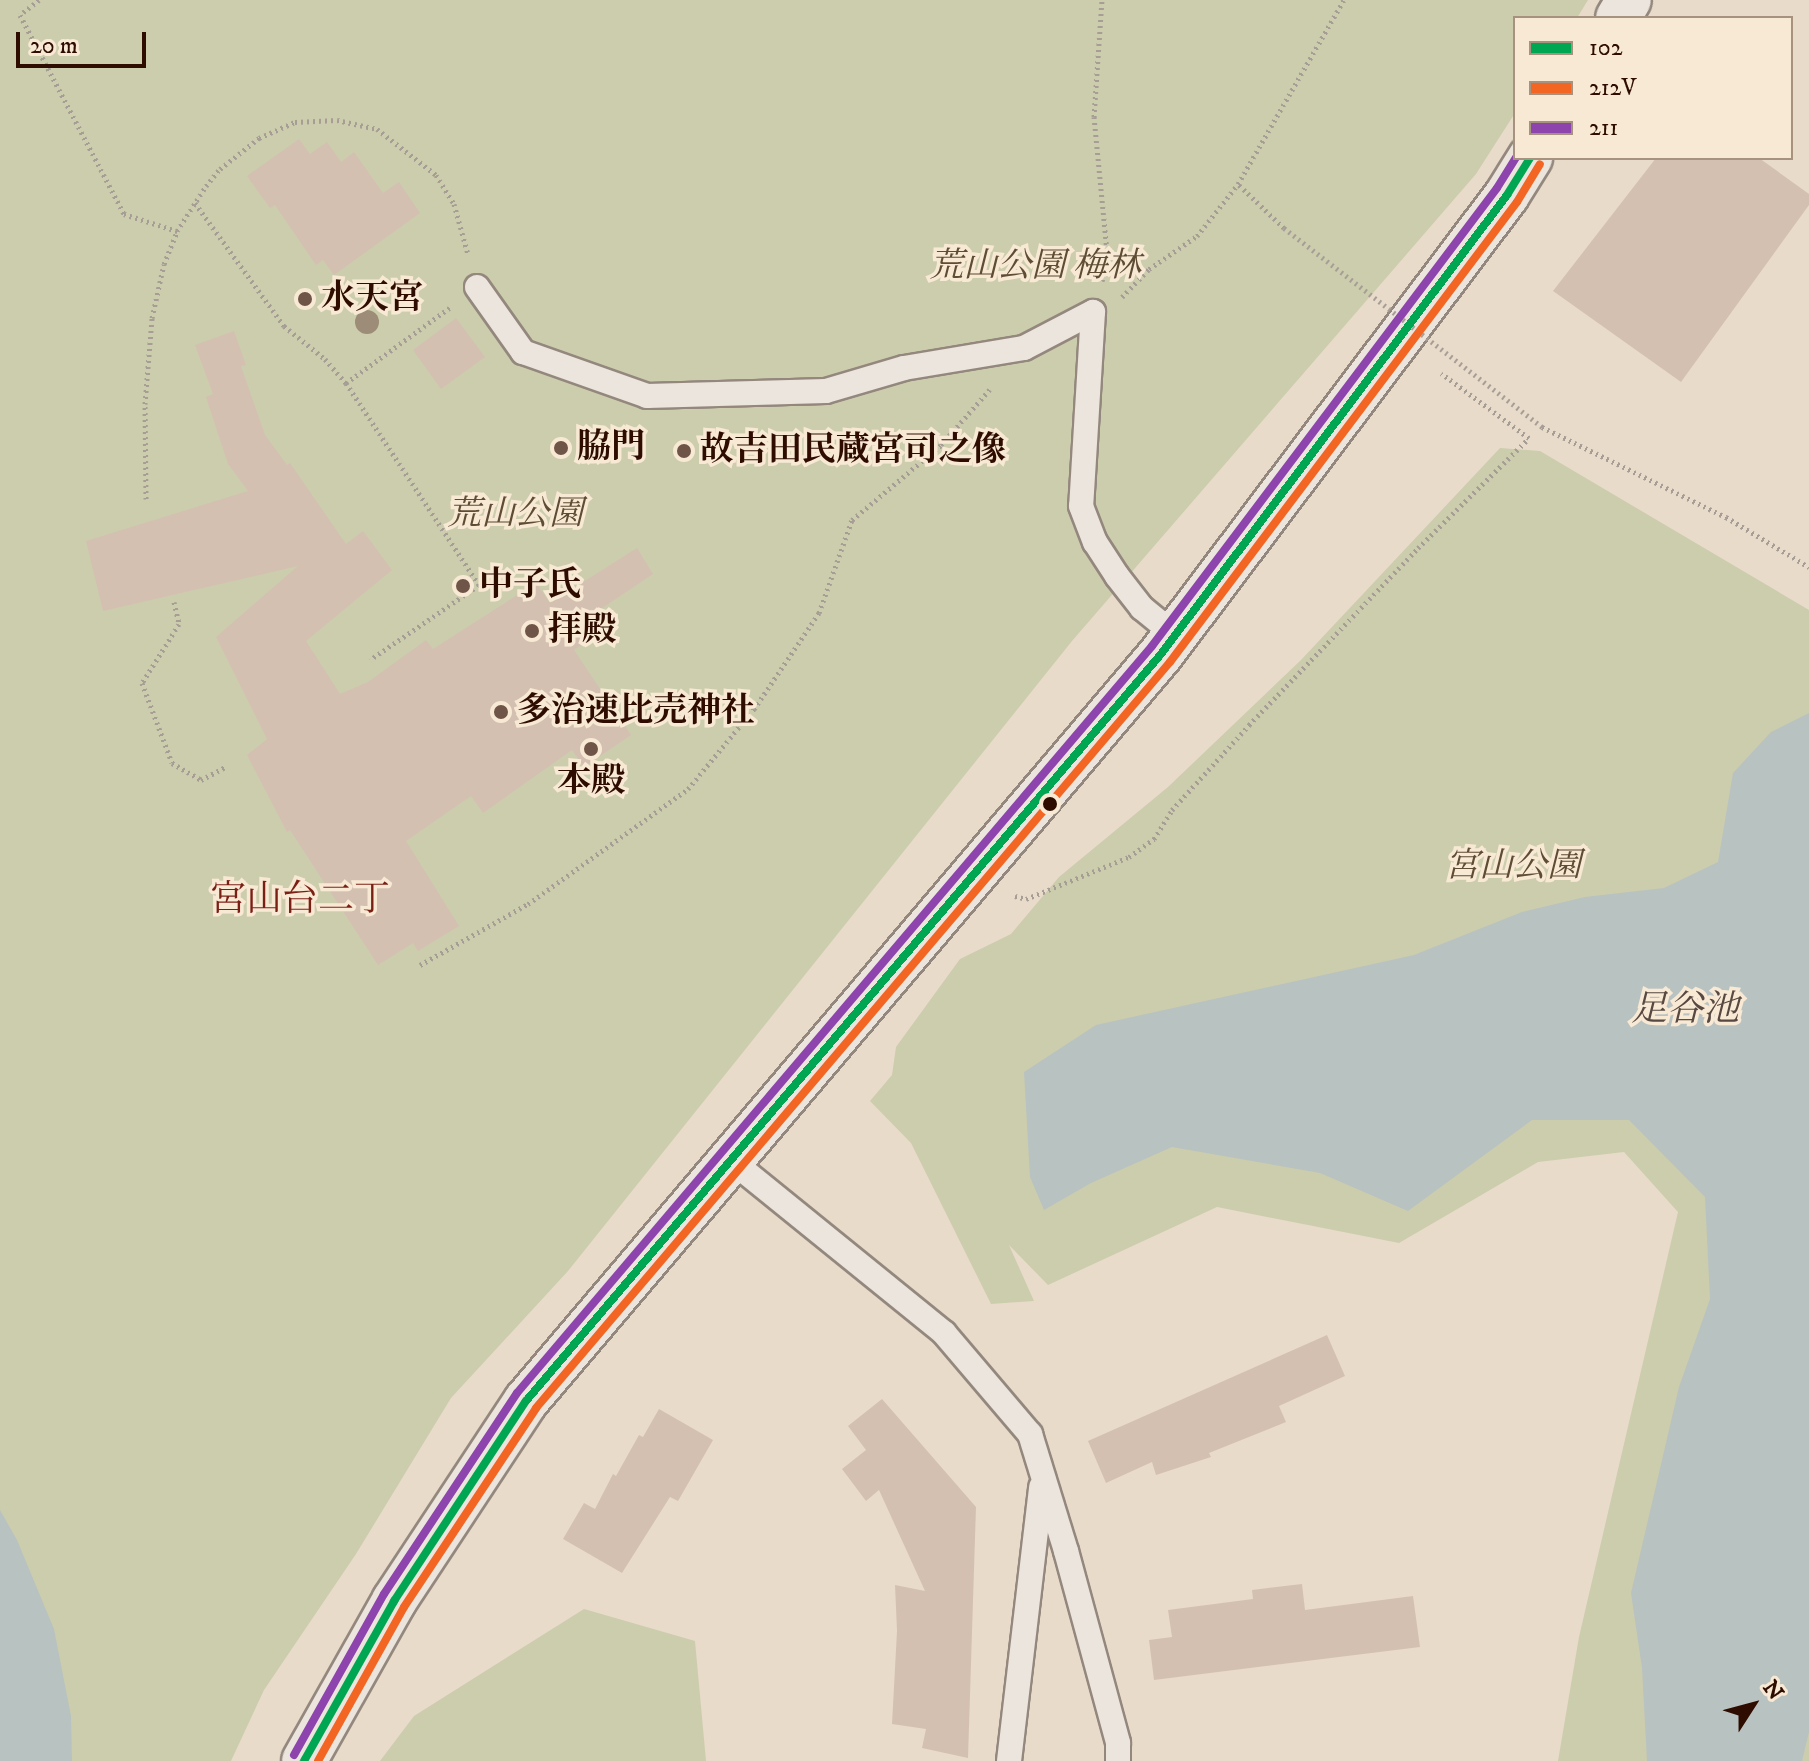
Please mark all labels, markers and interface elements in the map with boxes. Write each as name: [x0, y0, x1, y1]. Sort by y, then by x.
scale bar: [20, 16, 150, 66]
legend: [1513, 16, 1793, 160]
text: 20 m: [30, 31, 78, 61]
text: 102: [1589, 33, 1622, 63]
text: 212V: [1589, 73, 1637, 103]
text: 211: [1589, 113, 1618, 143]
park label: 荒山公園 梅林: [929, 247, 1141, 287]
place label: 水天宮: [321, 279, 423, 319]
marker: 水天宮: [296, 290, 314, 308]
place label: 脇門: [577, 428, 645, 468]
place label: 故吉田民蔵宮司之像: [700, 431, 1006, 471]
marker: 脇門: [552, 439, 570, 457]
marker: 故吉田民蔵宮司之像: [675, 442, 693, 460]
park label: 荒山公園: [447, 495, 583, 535]
place label: 中子氏: [479, 566, 581, 606]
marker: 中子氏: [454, 577, 472, 595]
place label: 拝殿: [548, 611, 616, 651]
marker: 拝殿: [523, 622, 541, 640]
place label: 多治速比売神社: [517, 692, 755, 732]
marker: 多治速比売神社: [492, 703, 510, 721]
marker: 本殿: [582, 740, 600, 758]
place label: 本殿: [557, 762, 625, 802]
unlabelled marker: [1042, 796, 1058, 812]
park label: 宮山公園: [1445, 847, 1581, 887]
district label: 宮山台二丁: [210, 878, 390, 922]
water label: 足谷池: [1631, 988, 1739, 1032]
north arrow: [1713, 1665, 1793, 1745]
text: N: [1757, 1675, 1789, 1706]

